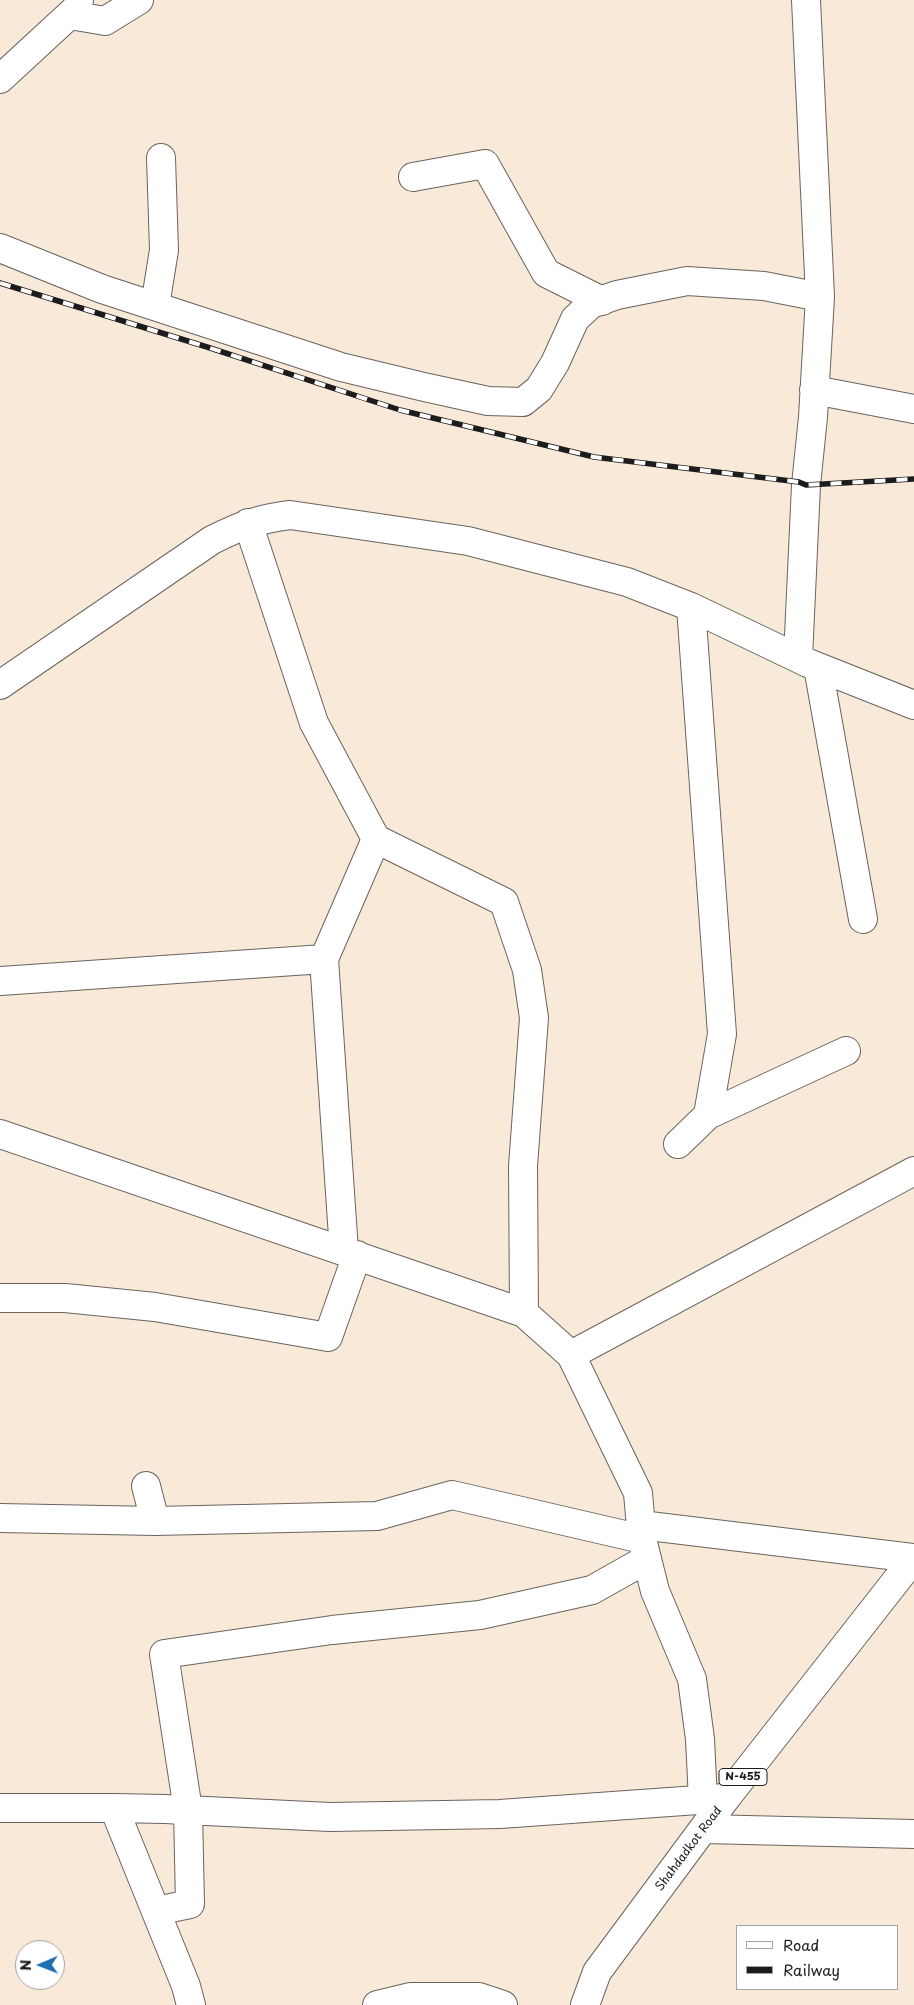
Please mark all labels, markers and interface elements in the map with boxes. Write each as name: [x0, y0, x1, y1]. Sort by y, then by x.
road number: N-455: [719, 1768, 767, 1785]
street label: Shahdadkot Road: [653, 1804, 725, 1894]
legend: [736, 1925, 899, 1990]
text: Road: [783, 1933, 819, 1956]
north arrow: [15, 1940, 65, 1990]
text: Railway: [783, 1958, 840, 1981]
text: N: [15, 1960, 36, 1971]

